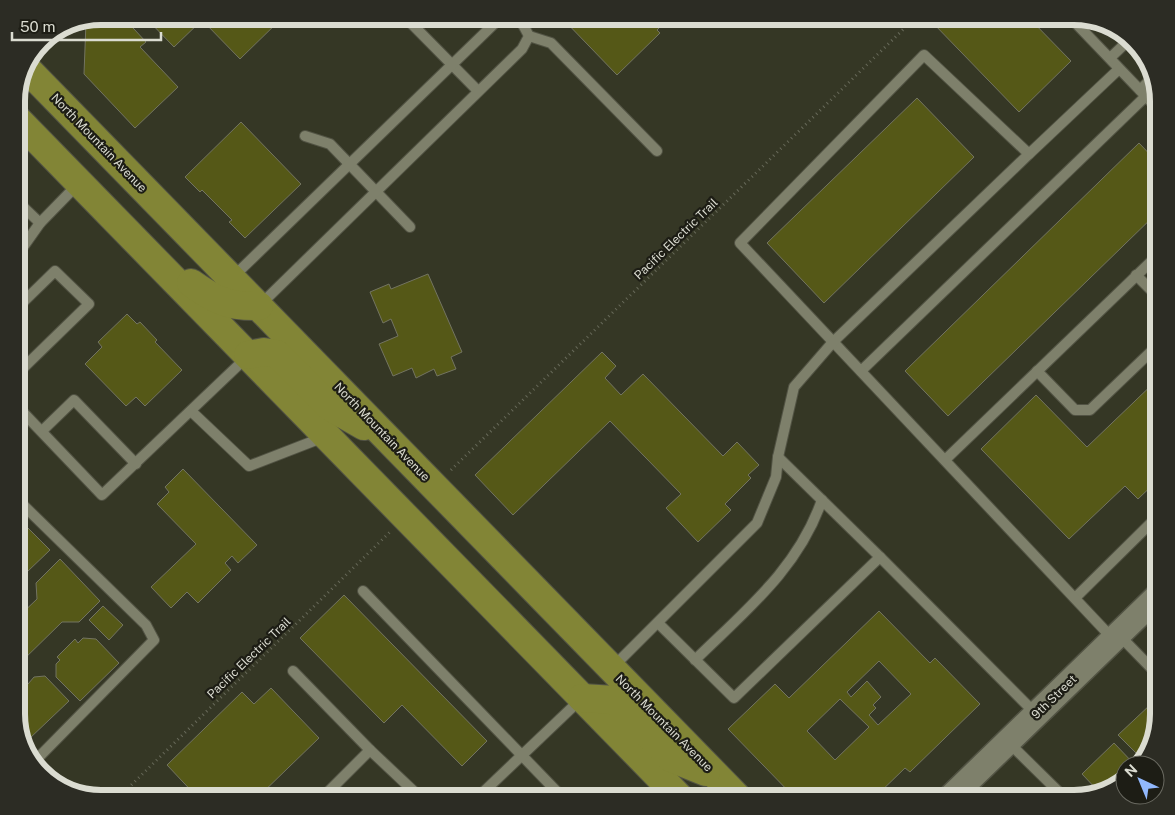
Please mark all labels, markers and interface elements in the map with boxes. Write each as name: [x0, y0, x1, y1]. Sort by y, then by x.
scale bar: [12, 10, 161, 42]
text: 50 m: [20, 18, 55, 35]
street label: North Mountain Avenue: [48, 91, 150, 195]
street label: Pacific Electric Trail: [631, 195, 721, 282]
street label: North Mountain Avenue: [331, 380, 433, 484]
street label: Pacific Electric Trail: [204, 614, 294, 701]
street label: North Mountain Avenue: [613, 672, 715, 774]
street label: 9th Street: [1029, 672, 1080, 722]
north arrow: [1115, 755, 1165, 805]
text: N: [1121, 761, 1140, 780]

